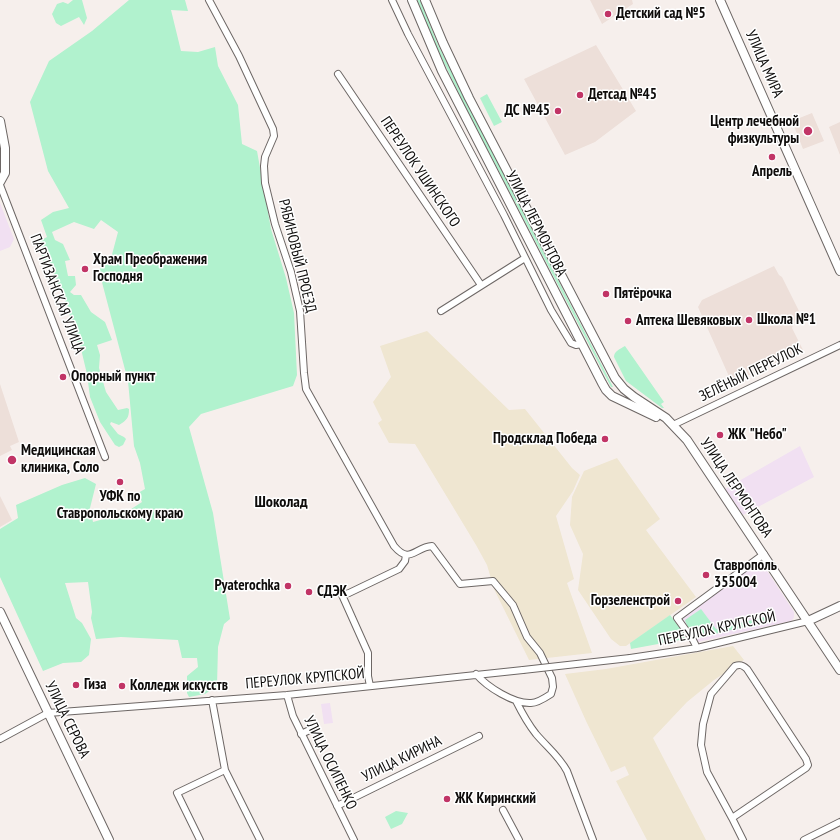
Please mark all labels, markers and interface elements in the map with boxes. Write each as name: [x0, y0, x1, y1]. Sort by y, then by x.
place label: Детский сад №5: [616, 5, 706, 23]
marker: Детский сад №5: [603, 9, 613, 19]
street label: УЛИЦА МИРА: [741, 28, 787, 100]
place label: Детсад №45: [588, 86, 657, 104]
marker: Детсад №45: [575, 90, 585, 100]
place label: ДС №45: [504, 102, 550, 120]
marker: ДС №45: [553, 106, 563, 116]
street label: ПЕРЕУЛОК УШИНСКОГО: [376, 113, 464, 231]
place label: Центр лечебной физкультуры: [710, 113, 799, 148]
marker: Центр лечебной физкультуры: [802, 125, 814, 137]
marker: Апрель: [767, 152, 777, 162]
place label: Апрель: [752, 163, 792, 181]
street label: УЛИЦА ЛЕРМОНТОВА: [502, 168, 570, 280]
street label: РЯБИНОВЫЙ ПРОЕЗД: [274, 197, 320, 315]
street label: ПАРТИЗАНСКАЯ УЛИЦА: [26, 231, 88, 357]
place label: Храм Преображения Господня: [93, 251, 207, 286]
marker: Храм Преображения Господня: [80, 264, 90, 274]
place label: Пятёрочка: [614, 285, 672, 303]
marker: Пятёрочка: [601, 289, 611, 299]
place label: Школа №1: [757, 311, 816, 329]
place label: Аптека Шевяковых: [636, 312, 741, 330]
marker: Школа №1: [744, 315, 754, 325]
marker: Аптека Шевяковых: [623, 316, 633, 326]
street label: ЗЕЛЁНЫЙ ПЕРЕУЛОК: [696, 340, 806, 406]
place label: Опорный пункт: [71, 368, 155, 386]
marker: Опорный пункт: [58, 372, 68, 382]
place label: ЖК "Небо": [728, 426, 787, 444]
place label: Продсклад Победа: [493, 430, 597, 448]
marker: ЖК "Небо": [715, 430, 725, 440]
marker: Продсклад Победа: [600, 434, 610, 444]
street label: УЛИЦА ЛЕРМОНТОВА: [696, 435, 776, 541]
place label: Медицинская клиника, Соло: [21, 442, 99, 477]
marker: Медицинская клиника, Соло: [6, 454, 18, 466]
marker: УФК по Ставропольскому краю: [115, 477, 125, 487]
place label: УФК по Ставропольскому краю: [57, 488, 183, 523]
district label: Шоколад: [254, 492, 308, 512]
place label: Ставрополь 355004: [714, 557, 777, 592]
marker: Ставрополь 355004: [701, 570, 711, 580]
place label: Pyaterochka: [214, 577, 280, 595]
marker: Pyaterochka: [283, 581, 293, 591]
place label: СДЭК: [317, 583, 347, 601]
marker: СДЭК: [304, 587, 314, 597]
place label: Горзеленстрой: [591, 592, 670, 610]
marker: Горзеленстрой: [673, 596, 683, 606]
street label: ПЕРЕУЛОК КРУПСКОЙ: [657, 608, 777, 650]
street label: ПЕРЕУЛОК КРУПСКОЙ: [245, 665, 365, 693]
place label: Гиза: [84, 676, 106, 694]
place label: Колледж искусств: [130, 677, 228, 695]
street label: УЛИЦА СЕРОВА: [41, 679, 93, 761]
marker: Гиза: [71, 680, 81, 690]
marker: Колледж искусств: [117, 681, 127, 691]
street label: УЛИЦА ОСИПЕНКО: [300, 713, 360, 813]
street label: УЛИЦА КИРИНА: [359, 732, 445, 786]
place label: ЖК Киринский: [455, 790, 536, 808]
marker: ЖК Киринский: [442, 794, 452, 804]

